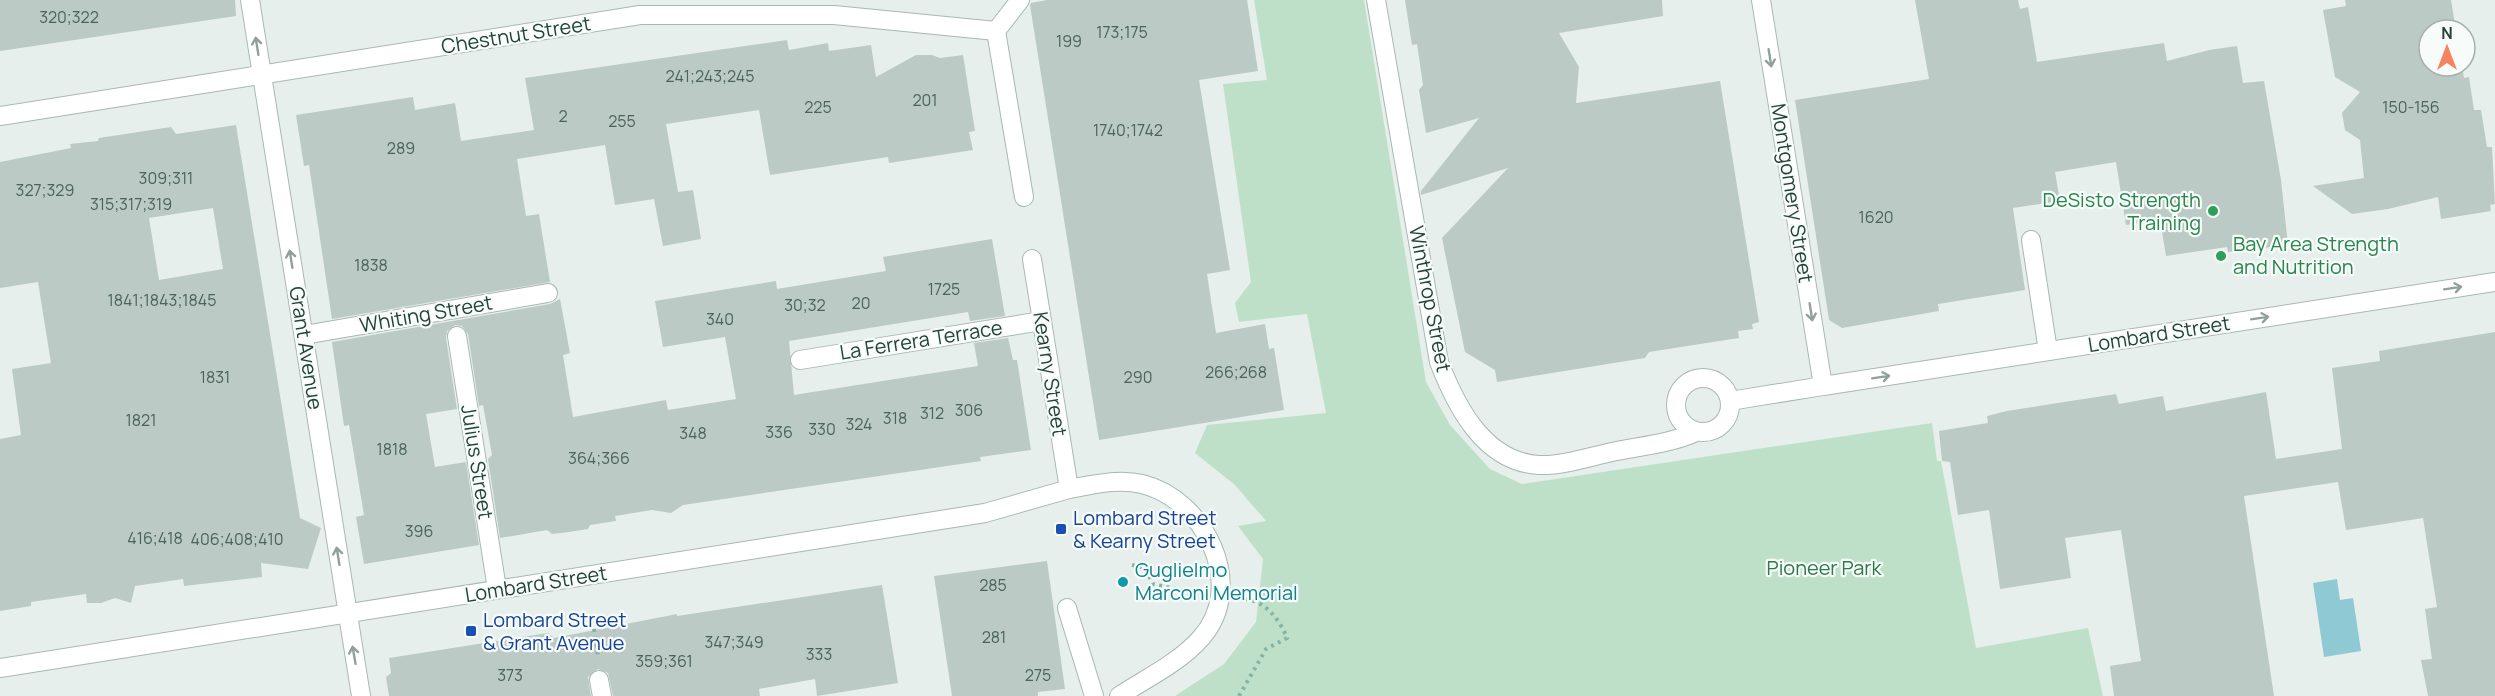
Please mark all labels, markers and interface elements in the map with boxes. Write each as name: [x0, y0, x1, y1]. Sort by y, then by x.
house number: 320;322: [39, 6, 99, 28]
street label: Chestnut Street: [439, 9, 593, 60]
north arrow: [2417, 18, 2477, 78]
house number: 173;175: [1096, 21, 1148, 43]
text: N: [2441, 22, 2453, 44]
house number: 199: [1056, 30, 1082, 52]
one-way arrow: [252, 37, 263, 56]
one-way arrow: [1765, 47, 1776, 67]
house number: 241;243;245: [666, 65, 754, 87]
house number: 201: [912, 89, 938, 111]
house number: 225: [804, 96, 832, 118]
house number: 150-156: [2382, 96, 2440, 118]
street label: Montgomery Street: [1765, 101, 1820, 284]
house number: 2: [558, 105, 568, 127]
house number: 255: [608, 110, 636, 132]
house number: 1740;1742: [1093, 119, 1163, 141]
house number: 289: [387, 137, 415, 159]
house number: 309;311: [139, 167, 193, 189]
house number: 327;329: [16, 179, 74, 201]
place label: DeSisto Strength Training: [2043, 186, 2201, 236]
house number: 315;317;319: [90, 193, 172, 215]
marker: DeSisto Strength Training: [2206, 204, 2220, 218]
house number: 1620: [1858, 206, 1894, 228]
street label: Winthrop Street: [1403, 224, 1458, 374]
place label: Bay Area Strength and Nutrition: [2233, 230, 2399, 280]
marker: Bay Area Strength and Nutrition: [2214, 249, 2228, 263]
one-way arrow: [286, 250, 297, 270]
house number: 1838: [354, 254, 388, 276]
house number: 1725: [928, 278, 960, 300]
one-way arrow: [2442, 283, 2462, 294]
street label: Grant Avenue: [283, 284, 330, 411]
house number: 1841;1843;1845: [108, 289, 216, 311]
street label: Whiting Street: [357, 289, 494, 338]
house number: 20: [852, 292, 870, 314]
house number: 30;32: [784, 294, 826, 316]
one-way arrow: [1806, 302, 1817, 322]
house number: 340: [706, 308, 734, 330]
street label: Lombard Street: [2086, 309, 2232, 358]
street label: Kearny Street: [1027, 310, 1074, 438]
street label: La Ferrera Terrace: [838, 313, 1004, 366]
one-way arrow: [2250, 313, 2269, 324]
house number: 266;268: [1205, 361, 1267, 383]
house number: 1831: [200, 366, 230, 388]
house number: 290: [1124, 366, 1152, 388]
one-way arrow: [1870, 371, 1890, 382]
house number: 306: [955, 399, 983, 421]
house number: 312: [920, 402, 944, 424]
street label: Julius Street: [455, 403, 500, 521]
house number: 318: [883, 407, 907, 429]
house number: 1821: [126, 409, 156, 431]
house number: 324: [845, 413, 873, 435]
house number: 330: [808, 418, 836, 440]
house number: 336: [765, 421, 793, 443]
house number: 348: [679, 422, 707, 444]
house number: 1818: [376, 438, 408, 460]
house number: 364;366: [568, 447, 630, 469]
place label: Lombard Street & Kearny Street: [1073, 504, 1217, 554]
house number: 396: [405, 520, 433, 542]
marker: Lombard Street & Kearny Street: [1054, 522, 1068, 536]
house number: 416;418: [127, 527, 183, 549]
house number: 406;408;410: [191, 528, 283, 550]
one-way arrow: [333, 546, 344, 566]
park label: Pioneer Park: [1767, 554, 1882, 581]
place label: Guglielmo Marconi Memorial: [1135, 556, 1298, 606]
street label: Lombard Street: [463, 559, 609, 608]
house number: 285: [979, 574, 1007, 596]
marker: Guglielmo Marconi Memorial: [1116, 575, 1130, 589]
place label: Lombard Street & Grant Avenue: [483, 606, 627, 656]
marker: Lombard Street & Grant Avenue: [464, 624, 478, 638]
house number: 281: [982, 626, 1006, 648]
house number: 347;349: [704, 631, 764, 653]
house number: 333: [806, 643, 832, 665]
one-way arrow: [348, 645, 359, 665]
house number: 359;361: [635, 650, 693, 672]
house number: 373: [497, 664, 523, 686]
house number: 275: [1025, 664, 1051, 686]

